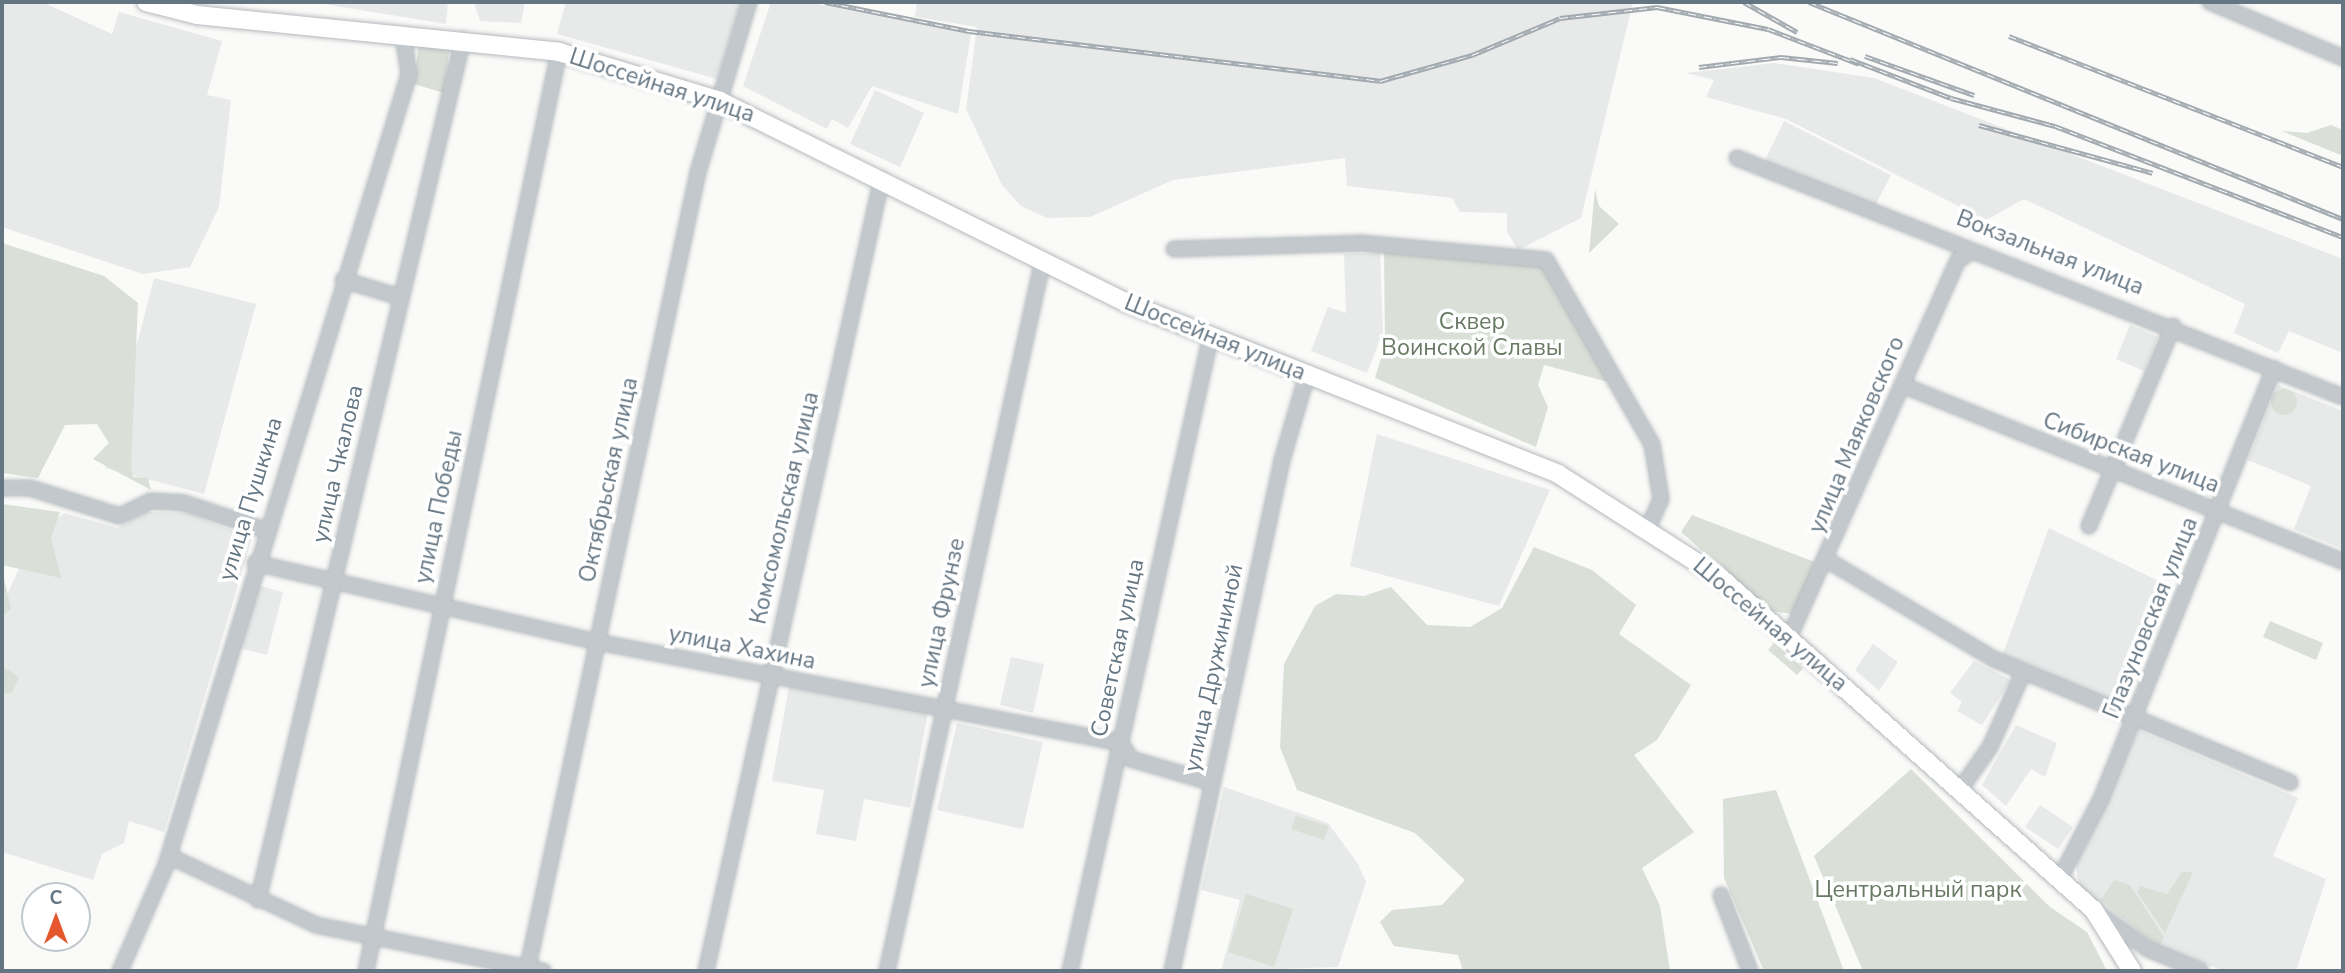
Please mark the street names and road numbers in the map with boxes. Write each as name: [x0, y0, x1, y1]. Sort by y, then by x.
street label: Шоссейная улица: [566, 43, 758, 129]
street label: Вокзальная улица: [1952, 205, 2148, 301]
street label: Шоссейная улица: [1120, 289, 1310, 387]
street label: улица Маяковского: [1803, 332, 1911, 538]
street label: Октябрьская улица: [574, 375, 644, 585]
street label: улица Чкалова: [306, 382, 370, 546]
street label: Комсомольская улица: [745, 389, 825, 627]
street label: Сибирская улица: [2039, 407, 2223, 499]
street label: улица Пушкина: [213, 414, 289, 584]
street label: улица Победы: [409, 428, 469, 586]
street label: Глазуновская улица: [2098, 513, 2204, 723]
street label: улица Фрунзе: [913, 536, 971, 690]
street label: Шоссейная улица: [1687, 552, 1853, 698]
street label: Советская улица: [1086, 556, 1150, 740]
street label: улица Дружининой: [1178, 562, 1250, 774]
street label: улица Хахина: [666, 620, 818, 676]

